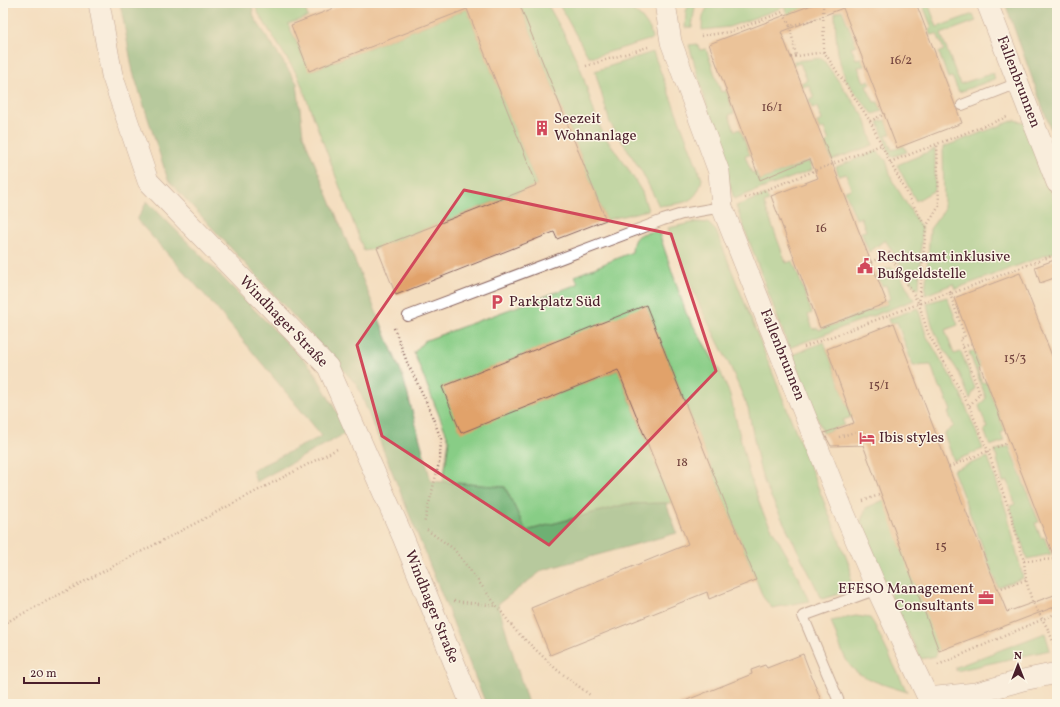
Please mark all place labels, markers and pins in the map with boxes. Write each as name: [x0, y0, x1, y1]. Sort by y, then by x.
place label: Seezeit Wohnanlage: [554, 109, 637, 147]
building icon: Seezeit Wohnanlage: [533, 119, 551, 137]
place label: Rechtsamt inklusive Bußgeldstelle: [877, 247, 1010, 285]
public building icon: Rechtsamt inklusive Bußgeldstelle: [856, 257, 874, 275]
place label: Parkplatz Süd: [509, 292, 601, 313]
parking icon: Parkplatz Süd: [488, 293, 506, 311]
place label: Ibis styles: [879, 428, 944, 449]
hotel icon: Ibis styles: [858, 429, 876, 447]
place label: EFESO Management Consultants: [838, 579, 974, 617]
office icon: EFESO Management Consultants: [977, 589, 995, 607]

